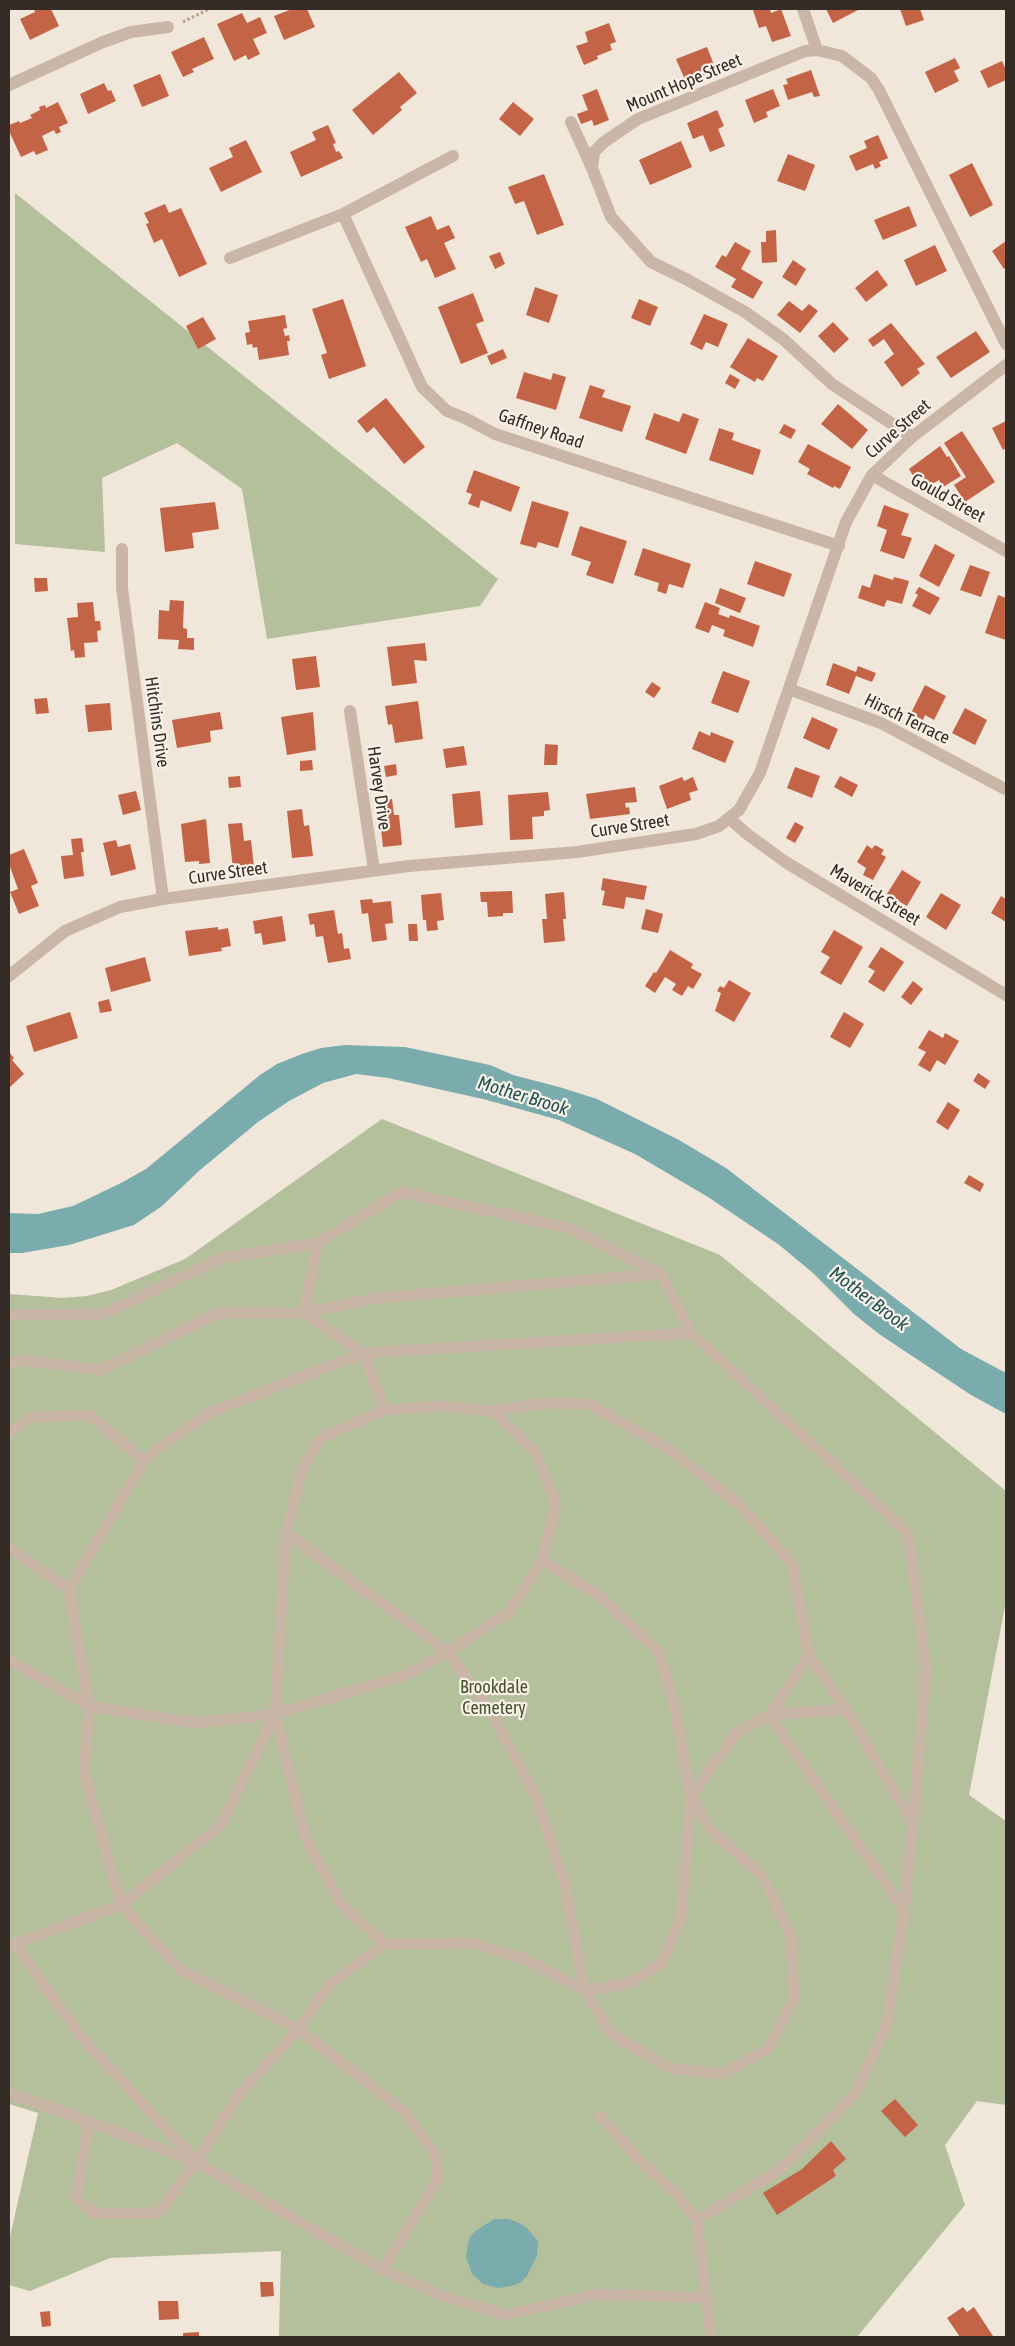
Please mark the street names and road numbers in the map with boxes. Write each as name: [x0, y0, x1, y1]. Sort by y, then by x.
street label: Mount Hope Street: [623, 49, 745, 117]
street label: Curve Street: [861, 395, 935, 463]
street label: Gaffney Road: [496, 404, 586, 454]
street label: Gould Street: [907, 469, 989, 527]
street label: Hitchins Drive: [140, 675, 174, 769]
street label: Hirsch Terrace: [861, 689, 953, 749]
street label: Harvey Drive: [362, 745, 396, 831]
street label: Curve Street: [589, 809, 671, 843]
street label: Curve Street: [187, 857, 269, 889]
street label: Maverick Street: [826, 860, 924, 930]

